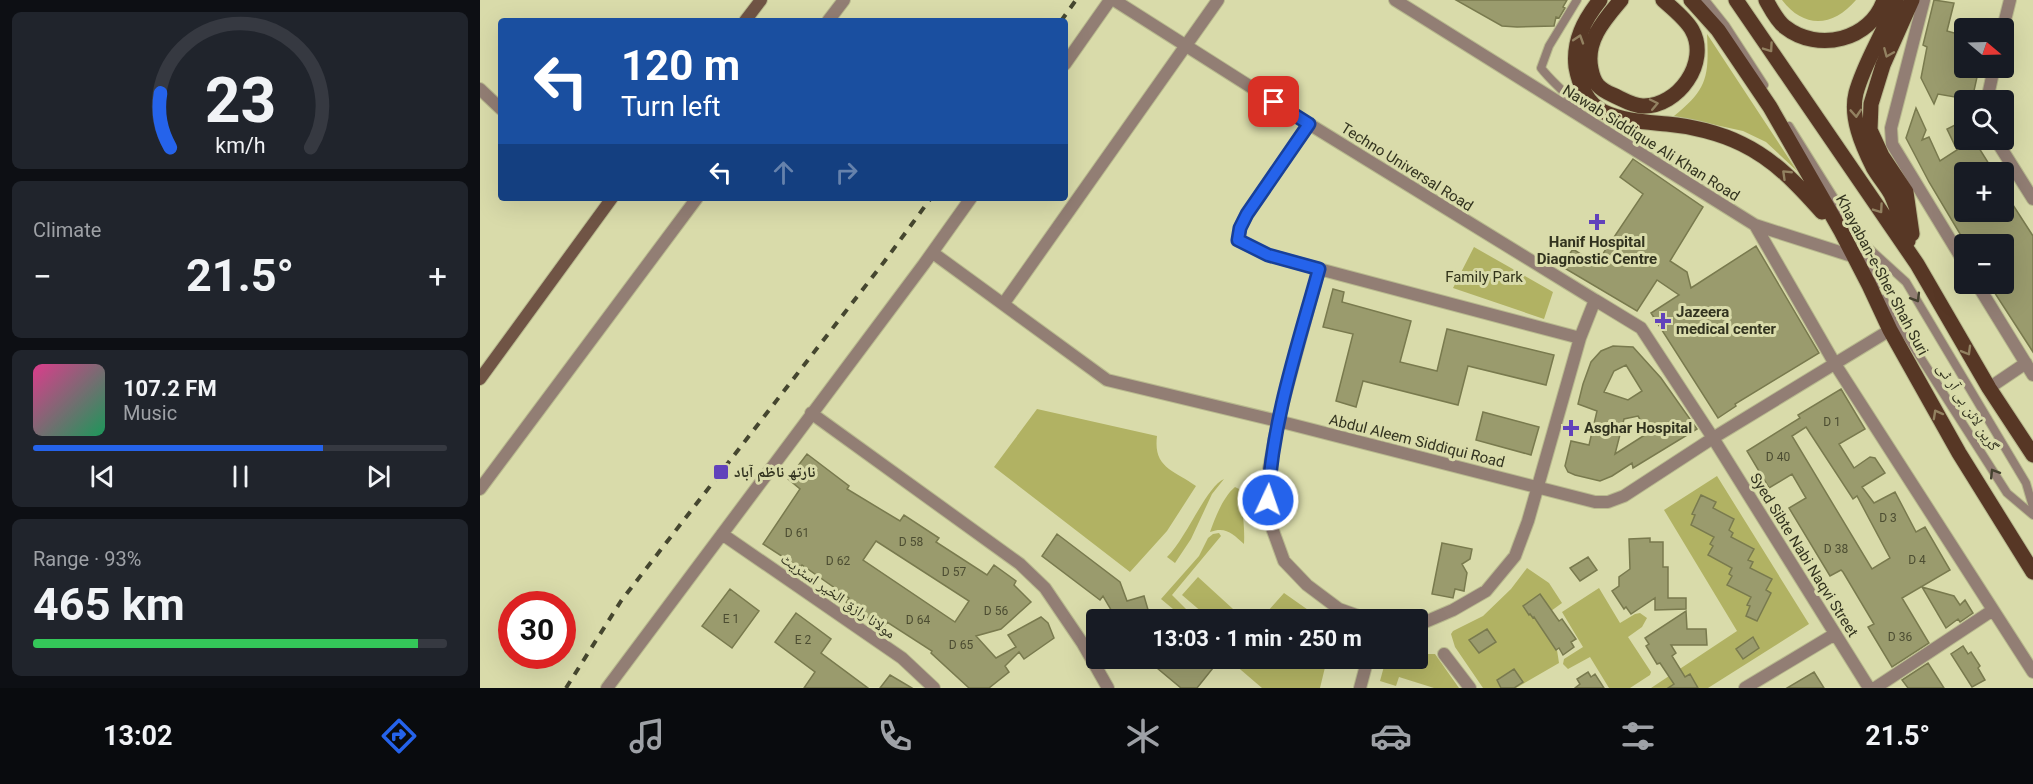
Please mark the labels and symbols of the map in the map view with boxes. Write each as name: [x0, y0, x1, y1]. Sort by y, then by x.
north arrow: [1954, 18, 2014, 78]
one-way arrow: [1572, 34, 1584, 44]
one-way arrow: [1762, 41, 1773, 52]
one-way arrow: [1884, 47, 1896, 58]
pin: [1248, 76, 1299, 127]
street label: Nawab Siddique Ali Khan Road: [1559, 81, 1743, 205]
one-way arrow: [1648, 98, 1658, 111]
one-way arrow: [1849, 108, 1862, 117]
street label: Techno Universal Road: [1338, 119, 1476, 215]
one-way arrow: [1783, 170, 1794, 181]
street label: Khayaban-e-Sher Shah Suri: [1832, 192, 1932, 358]
one-way arrow: [1872, 203, 1883, 214]
marker: Hanif Hospital Diagnostic Centre: [1588, 213, 1606, 231]
place label: Hanif Hospital Diagnostic Centre: [1537, 233, 1657, 268]
park label: Family Park: [1445, 268, 1523, 286]
one-way arrow: [1908, 292, 1920, 302]
place label: Jazeera medical center: [1676, 303, 1777, 338]
marker: Jazeera medical center: [1654, 312, 1672, 330]
one-way arrow: [1960, 345, 1972, 355]
street label: گرین لائن بی آر ٹی: [1932, 360, 2003, 455]
street label: Abdul Aleem Siddiqui Road: [1327, 410, 1507, 472]
one-way arrow: [1933, 410, 1944, 420]
house number: D 1: [1823, 415, 1841, 429]
marker: Asghar Hospital: [1562, 419, 1580, 437]
place label: Asghar Hospital: [1584, 419, 1692, 437]
house number: D 40: [1766, 450, 1790, 464]
marker: نارتھ ناظم آباد: [712, 463, 730, 481]
place label: نارتھ ناظم آباد: [734, 463, 815, 482]
position arrow: [1236, 468, 1300, 532]
one-way arrow: [1989, 469, 2001, 479]
street label: Syed Sibte Nabi Naqvi Street: [1746, 470, 1862, 640]
house number: D 3: [1879, 511, 1897, 525]
house number: D 61: [785, 526, 809, 540]
house number: D 58: [899, 535, 923, 549]
house number: D 38: [1824, 542, 1848, 556]
street label: مولانا رازق الخیر اسٹریٹ: [777, 550, 899, 643]
house number: D 4: [1908, 553, 1926, 567]
house number: D 62: [826, 554, 850, 568]
house number: D 57: [942, 565, 966, 579]
speed limit sign: 30: [498, 591, 576, 669]
house number: D 56: [984, 604, 1008, 618]
house number: E 1: [723, 612, 739, 626]
house number: D 64: [906, 613, 930, 627]
house number: D 36: [1888, 630, 1912, 644]
house number: E 2: [795, 633, 812, 647]
house number: D 65: [949, 638, 973, 652]

